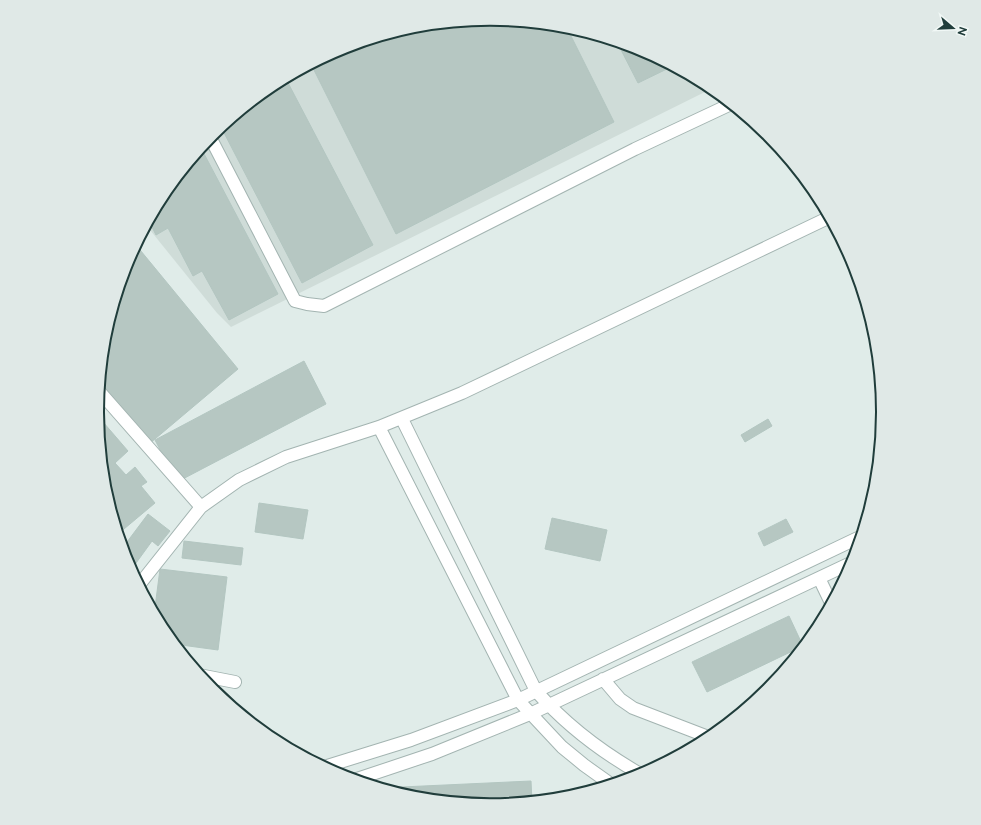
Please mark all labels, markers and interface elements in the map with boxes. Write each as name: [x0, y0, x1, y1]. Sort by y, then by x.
north arrow: [933, 8, 973, 48]
text: N: [954, 25, 969, 37]

